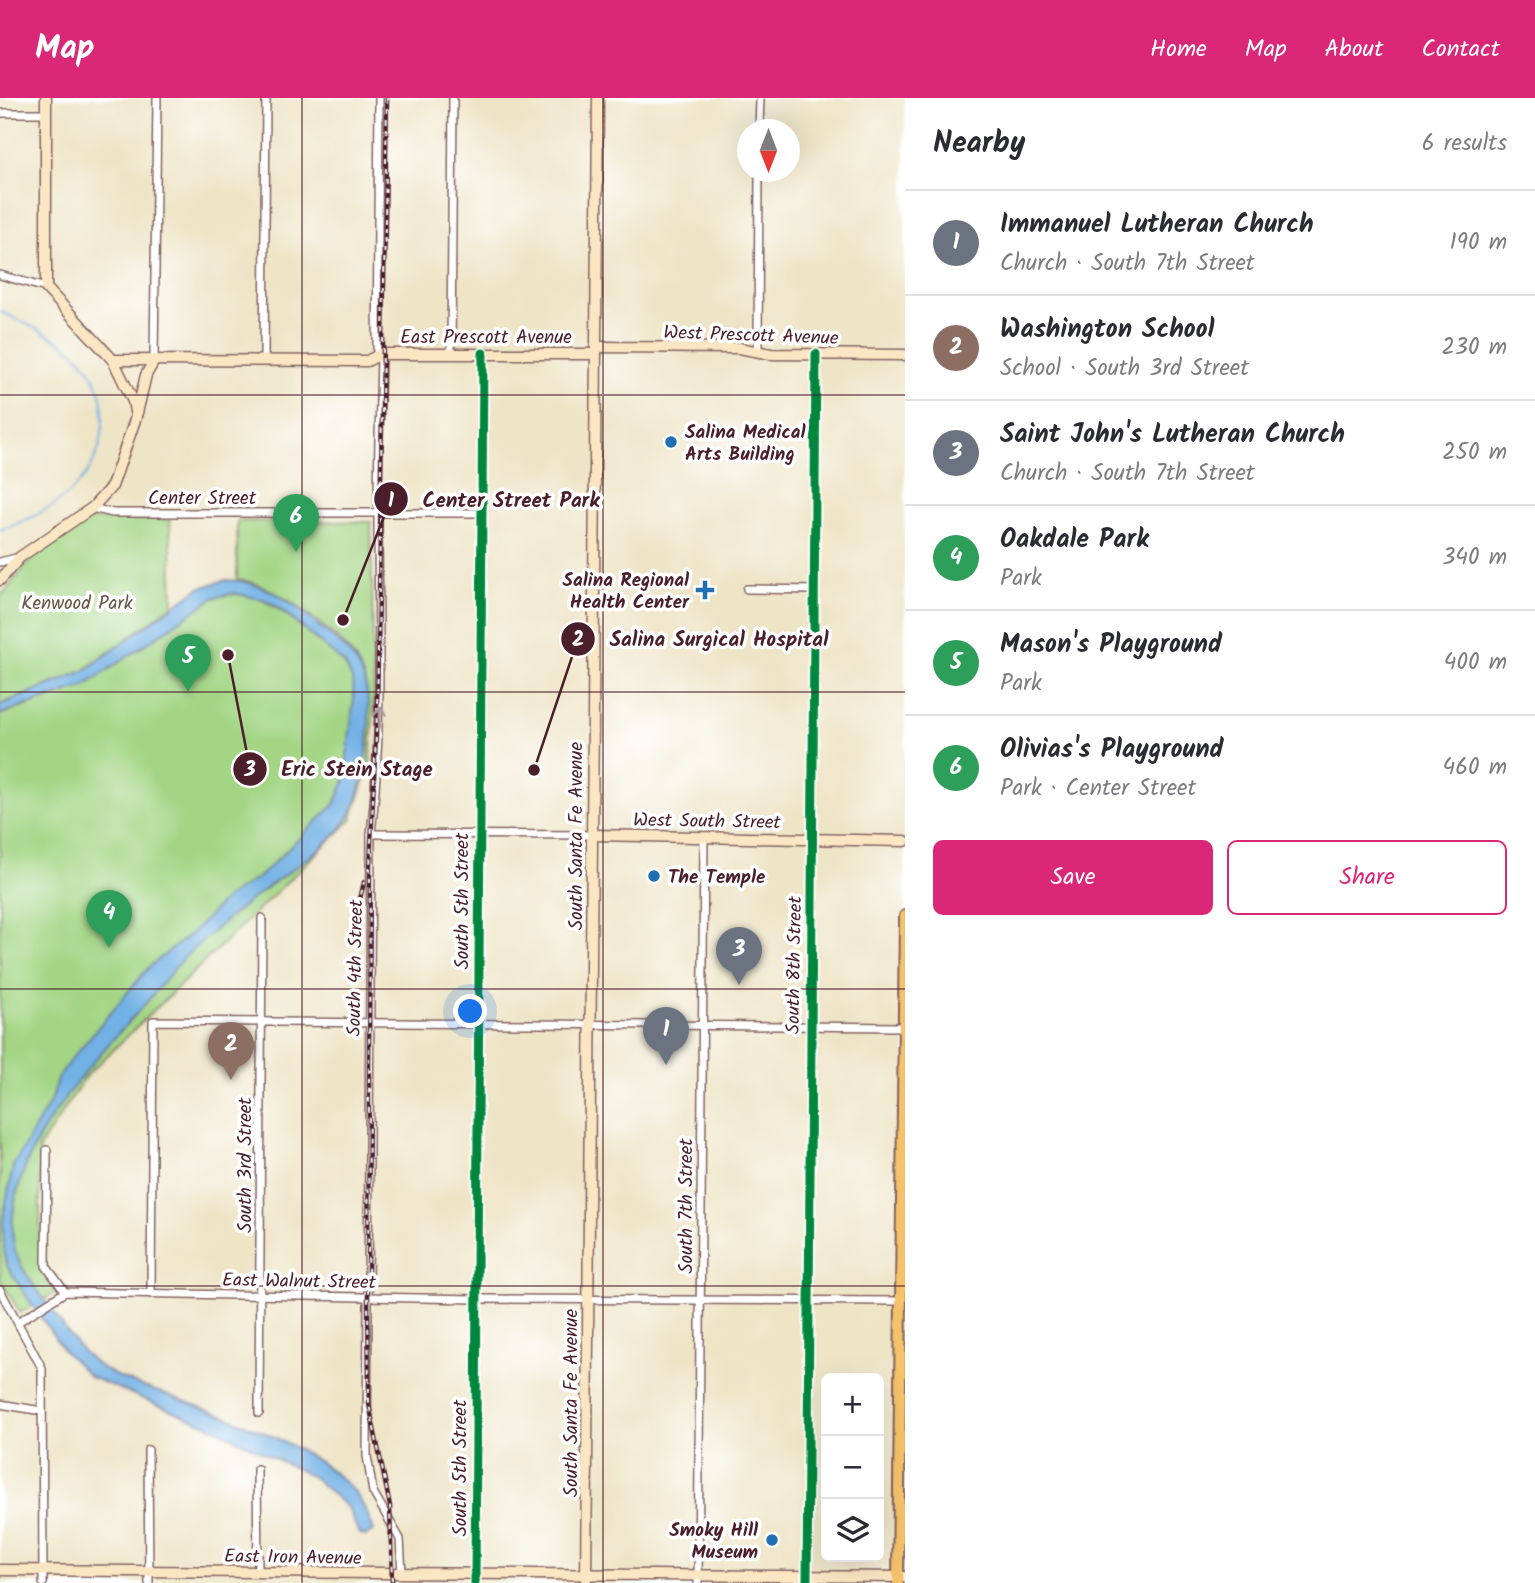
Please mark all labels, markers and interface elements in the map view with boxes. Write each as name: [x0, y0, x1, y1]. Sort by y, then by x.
text: Map: [35, 23, 95, 76]
text: Home: [1150, 30, 1207, 69]
text: Map: [1245, 30, 1287, 69]
text: About: [1325, 30, 1383, 69]
text: Contact: [1421, 30, 1500, 69]
north arrow: [737, 119, 800, 182]
text: Nearby: [933, 120, 1025, 168]
text: 6 results: [1422, 126, 1507, 162]
text: Immanuel Lutheran Church: [1000, 204, 1314, 246]
text: 1: [953, 225, 959, 261]
text: 190 m: [1450, 225, 1507, 261]
text: Church · South 7th Street: [1000, 246, 1255, 282]
text: Washington School: [1000, 309, 1214, 351]
street label: West Prescott Avenue: [663, 318, 839, 354]
street label: East Prescott Avenue: [400, 323, 572, 353]
text: 2: [949, 330, 963, 366]
text: 230 m: [1441, 330, 1507, 366]
text: School · South 3rd Street: [1000, 351, 1249, 387]
text: Saint John's Lutheran Church: [1000, 414, 1345, 456]
place label: Salina Medical Arts Building: [685, 418, 807, 470]
marker: Salina Medical Arts Building: [663, 434, 679, 450]
text: 3: [950, 435, 962, 471]
text: 250 m: [1442, 435, 1507, 471]
text: Church · South 7th Street: [1000, 456, 1255, 492]
callout: Center Street Park: [373, 478, 613, 520]
street label: Center Street: [148, 484, 257, 514]
text: 1: [388, 485, 395, 518]
text: Center Street Park: [422, 485, 600, 518]
pin: 6: [273, 494, 319, 552]
text: Oakdale Park: [1000, 519, 1149, 561]
text: 4: [950, 540, 962, 576]
text: 340 m: [1442, 540, 1507, 576]
text: Park: [1000, 561, 1042, 597]
place label: Salina Regional Health Center: [563, 566, 690, 618]
marker: Salina Regional Health Center: [695, 580, 715, 600]
park label: Kenwood Park: [21, 589, 133, 619]
callout: Salina Surgical Hospital: [561, 618, 843, 660]
text: 2: [572, 624, 584, 657]
text: Salina Surgical Hospital: [610, 624, 829, 657]
text: Mason's Playground: [1000, 624, 1222, 666]
pin: 5: [165, 634, 211, 692]
text: 5: [950, 645, 962, 681]
text: 400 m: [1444, 645, 1507, 681]
text: Park: [1000, 666, 1042, 702]
one-way arrow: [373, 706, 386, 729]
text: Olivias's Playground: [1000, 729, 1224, 771]
street label: South Santa Fe Avenue: [562, 742, 592, 930]
callout: Eric Stein Stage: [233, 748, 447, 790]
text: 6: [950, 750, 962, 786]
text: 460 m: [1443, 750, 1507, 786]
text: 3: [243, 754, 256, 787]
text: Eric Stein Stage: [281, 754, 433, 787]
text: Park · Center Street: [1000, 771, 1196, 807]
street label: West South Street: [633, 806, 782, 838]
street label: South 5th Street: [448, 832, 478, 969]
button: Save: [933, 840, 1213, 915]
button: Share: [1227, 840, 1507, 915]
place label: The Temple: [668, 863, 765, 893]
marker: The Temple: [646, 868, 662, 884]
pin: 4: [86, 890, 132, 948]
street label: South 8th Street: [779, 895, 811, 1034]
street label: South 4th Street: [340, 899, 372, 1037]
pin: 3: [716, 927, 762, 985]
your location: [453, 994, 487, 1028]
pin: 1: [643, 1007, 689, 1065]
pin: 2: [208, 1022, 254, 1080]
street label: South 3rd Street: [231, 1097, 261, 1233]
street label: South 7th Street: [672, 1138, 702, 1274]
street label: East Walnut Street: [222, 1266, 377, 1298]
street label: South Santa Fe Avenue: [557, 1309, 587, 1497]
map controls: [821, 1373, 884, 1562]
button: +: [821, 1373, 884, 1436]
street label: South 5th Street: [446, 1399, 476, 1536]
button: −: [821, 1436, 884, 1499]
button: layers: [821, 1499, 884, 1562]
place label: Smoky Hill Museum: [669, 1516, 759, 1568]
marker: Smoky Hill Museum: [764, 1532, 780, 1548]
street label: East Iron Avenue: [224, 1542, 362, 1574]

